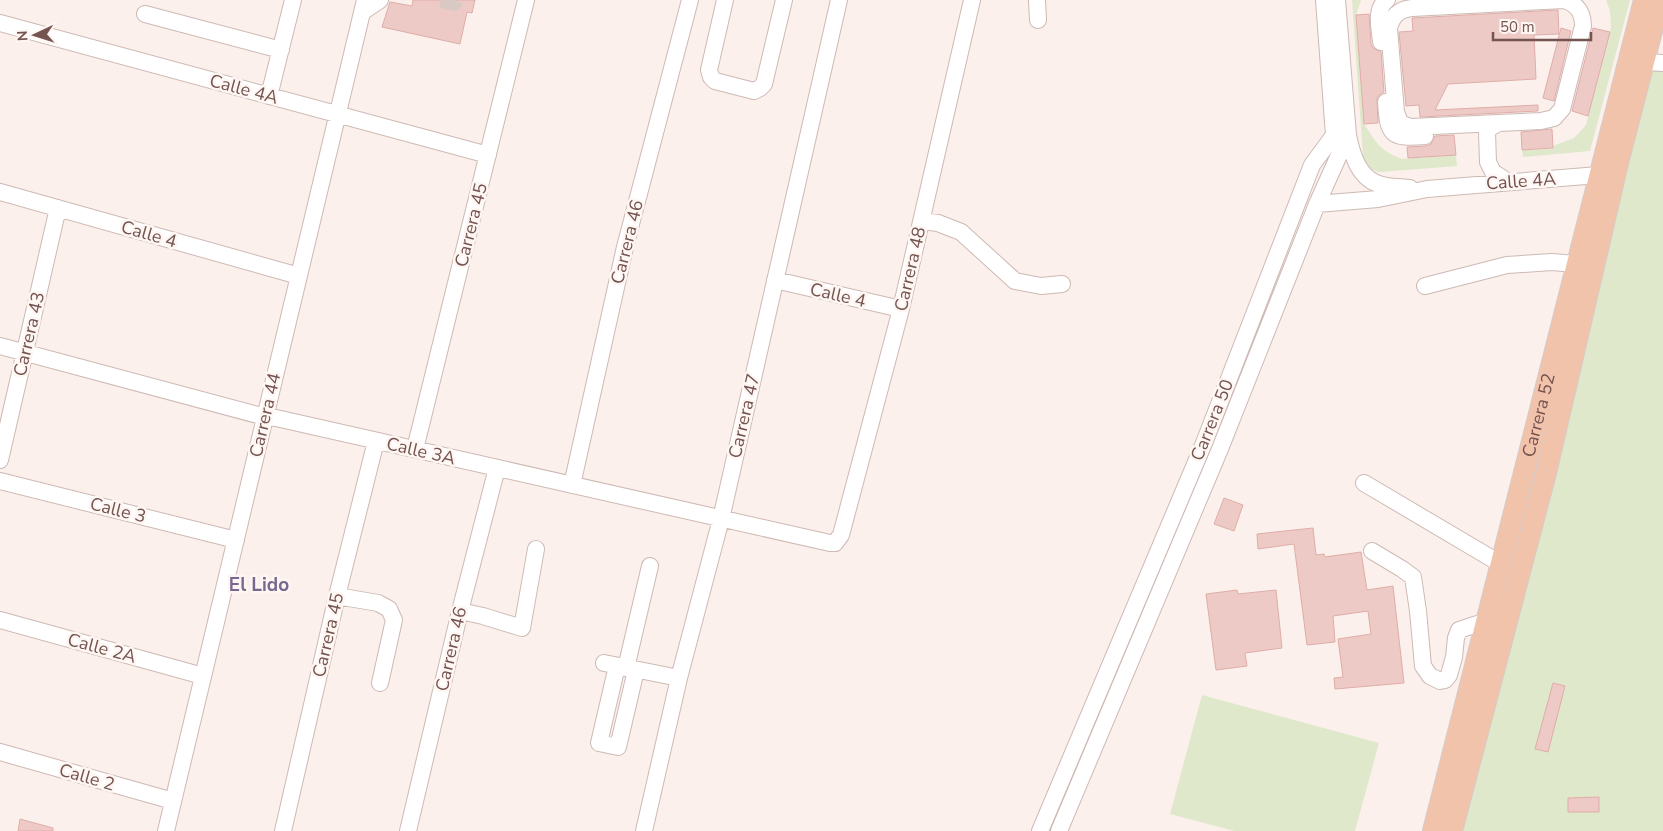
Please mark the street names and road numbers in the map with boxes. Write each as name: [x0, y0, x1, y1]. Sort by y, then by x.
street label: Calle 4A: [207, 68, 281, 110]
street label: Calle 4A: [1485, 167, 1557, 195]
street label: Carrera 45: [449, 180, 493, 270]
street label: Carrera 46: [605, 197, 649, 287]
street label: Calle 4: [118, 215, 180, 253]
street label: Carrera 48: [889, 224, 931, 314]
street label: Calle 4: [808, 277, 869, 313]
street label: Carrera 43: [8, 289, 50, 379]
street label: Carrera 44: [244, 370, 286, 460]
street label: Carrera 47: [723, 371, 765, 461]
street label: Carrera 52: [1516, 371, 1561, 460]
street label: Carrera 50: [1185, 376, 1239, 464]
street label: Calle 3A: [384, 431, 458, 471]
street label: Calle 3: [87, 491, 149, 529]
street label: Carrera 45: [307, 590, 349, 680]
street label: Carrera 46: [430, 604, 472, 694]
street label: Calle 2A: [65, 627, 139, 669]
street label: Calle 2: [56, 758, 118, 796]

